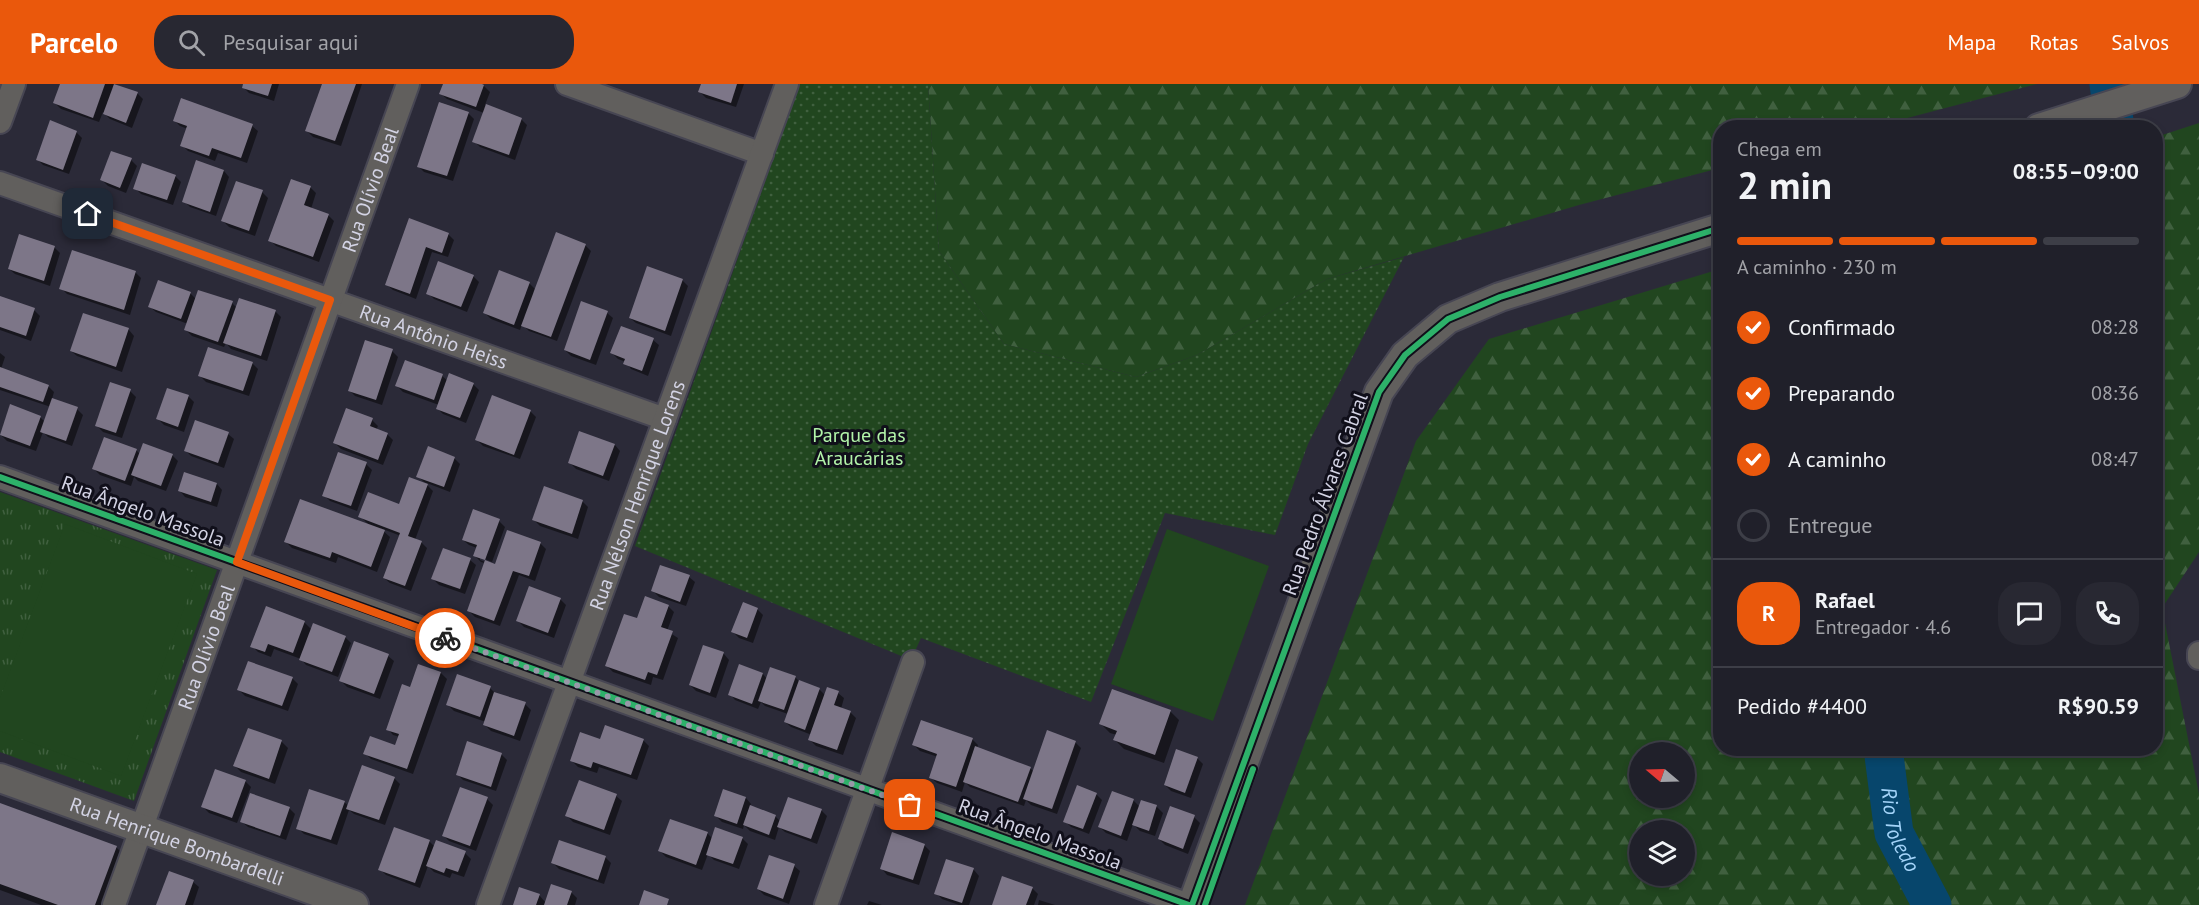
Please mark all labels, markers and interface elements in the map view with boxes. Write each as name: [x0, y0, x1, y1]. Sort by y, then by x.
search box: [154, 15, 574, 69]
text: Parcelo: [30, 24, 118, 61]
icon: search: [175, 26, 208, 59]
text: Pesquisar aqui: [223, 28, 359, 56]
text: Mapa: [1947, 29, 1996, 56]
text: Rotas: [2029, 29, 2078, 56]
text: Salvos: [2111, 29, 2169, 56]
street label: Rua Olívio Beal: [336, 123, 405, 256]
text: Chega em: [1737, 136, 1822, 162]
text: 08:55–09:00: [2013, 157, 2139, 185]
text: 2 min: [1737, 159, 1832, 210]
pin: [62, 188, 113, 239]
icon: home: [71, 197, 104, 230]
text: A caminho · 230 m: [1737, 254, 1897, 280]
street label: Rua Antônio Heiss: [356, 299, 511, 375]
icon: check: [1737, 311, 1770, 344]
text: Confirmado: [1788, 313, 1895, 341]
text: 08:28: [2091, 314, 2139, 340]
street label: Rua Nélson Henrique Lorens: [583, 377, 691, 614]
icon: check: [1737, 377, 1770, 410]
text: Preparando: [1788, 379, 1895, 407]
text: 08:36: [2091, 380, 2139, 406]
street label: Rua Pedro Álvares Cabral: [1276, 389, 1374, 599]
park label: Parque das Araucárias: [812, 422, 906, 471]
icon: check: [1737, 443, 1770, 476]
text: A caminho: [1788, 445, 1886, 473]
text: 08:47: [2091, 446, 2139, 472]
street label: Rua Ângelo Massola: [58, 469, 228, 553]
text: Entregue: [1788, 511, 1873, 539]
street label: Rua Olívio Beal: [172, 581, 241, 713]
button: chat: [1998, 582, 2061, 645]
button: phone: [2076, 582, 2139, 645]
text: Rafael: [1815, 586, 1875, 614]
text: R: [1762, 599, 1775, 627]
courier: [415, 608, 475, 668]
text: Entregador · 4.6: [1815, 614, 1951, 640]
icon: bike: [429, 622, 462, 655]
text: Pedido #4400: [1737, 692, 1867, 720]
text: R$90.59: [2058, 692, 2139, 720]
north arrow: [1629, 742, 1695, 808]
map controls: [1629, 742, 1695, 886]
pin: [884, 779, 935, 830]
water label: Rio Toledo: [1875, 786, 1926, 877]
icon: bag: [893, 788, 926, 821]
street label: Rua Henrique Bombardelli: [66, 791, 288, 892]
street label: Rua Ângelo Massola: [955, 792, 1125, 876]
button: layers: [1629, 820, 1695, 886]

